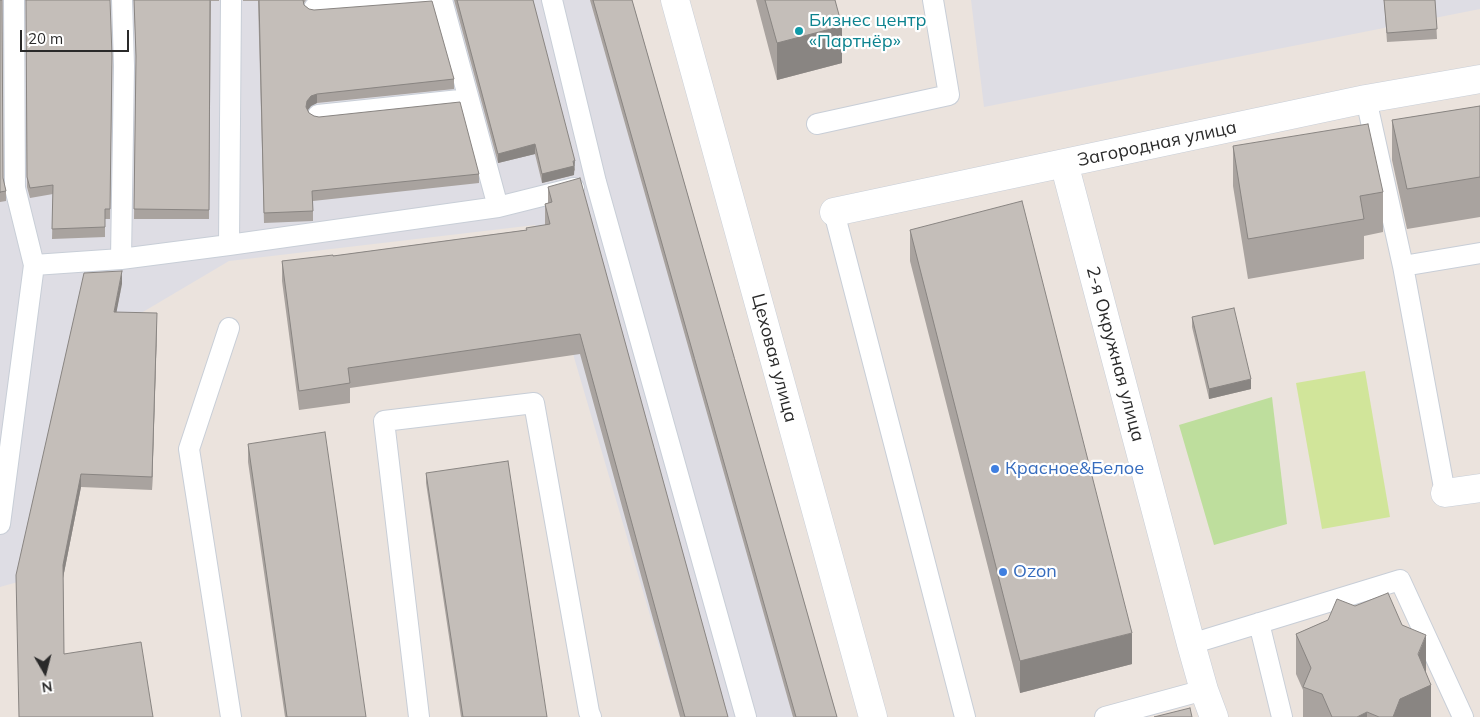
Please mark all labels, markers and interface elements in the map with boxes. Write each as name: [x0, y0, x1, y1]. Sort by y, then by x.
place label: Бизнес центр «Партнёр»: [809, 10, 926, 52]
scale bar: [22, 20, 131, 52]
marker: Бизнес центр «Партнёр»: [793, 25, 805, 37]
text: 20 m: [28, 29, 63, 48]
street label: Загородная улица: [1075, 117, 1239, 171]
street label: 2-я Окружная улица: [1081, 264, 1149, 444]
street label: Цеховая улица: [746, 291, 802, 425]
place label: Красное&Белое: [1005, 458, 1144, 480]
marker: Красное&Белое: [989, 463, 1001, 475]
place label: Ozon: [1013, 561, 1057, 583]
marker: Ozon: [997, 566, 1009, 578]
north arrow: [20, 647, 70, 697]
text: N: [41, 677, 54, 697]

